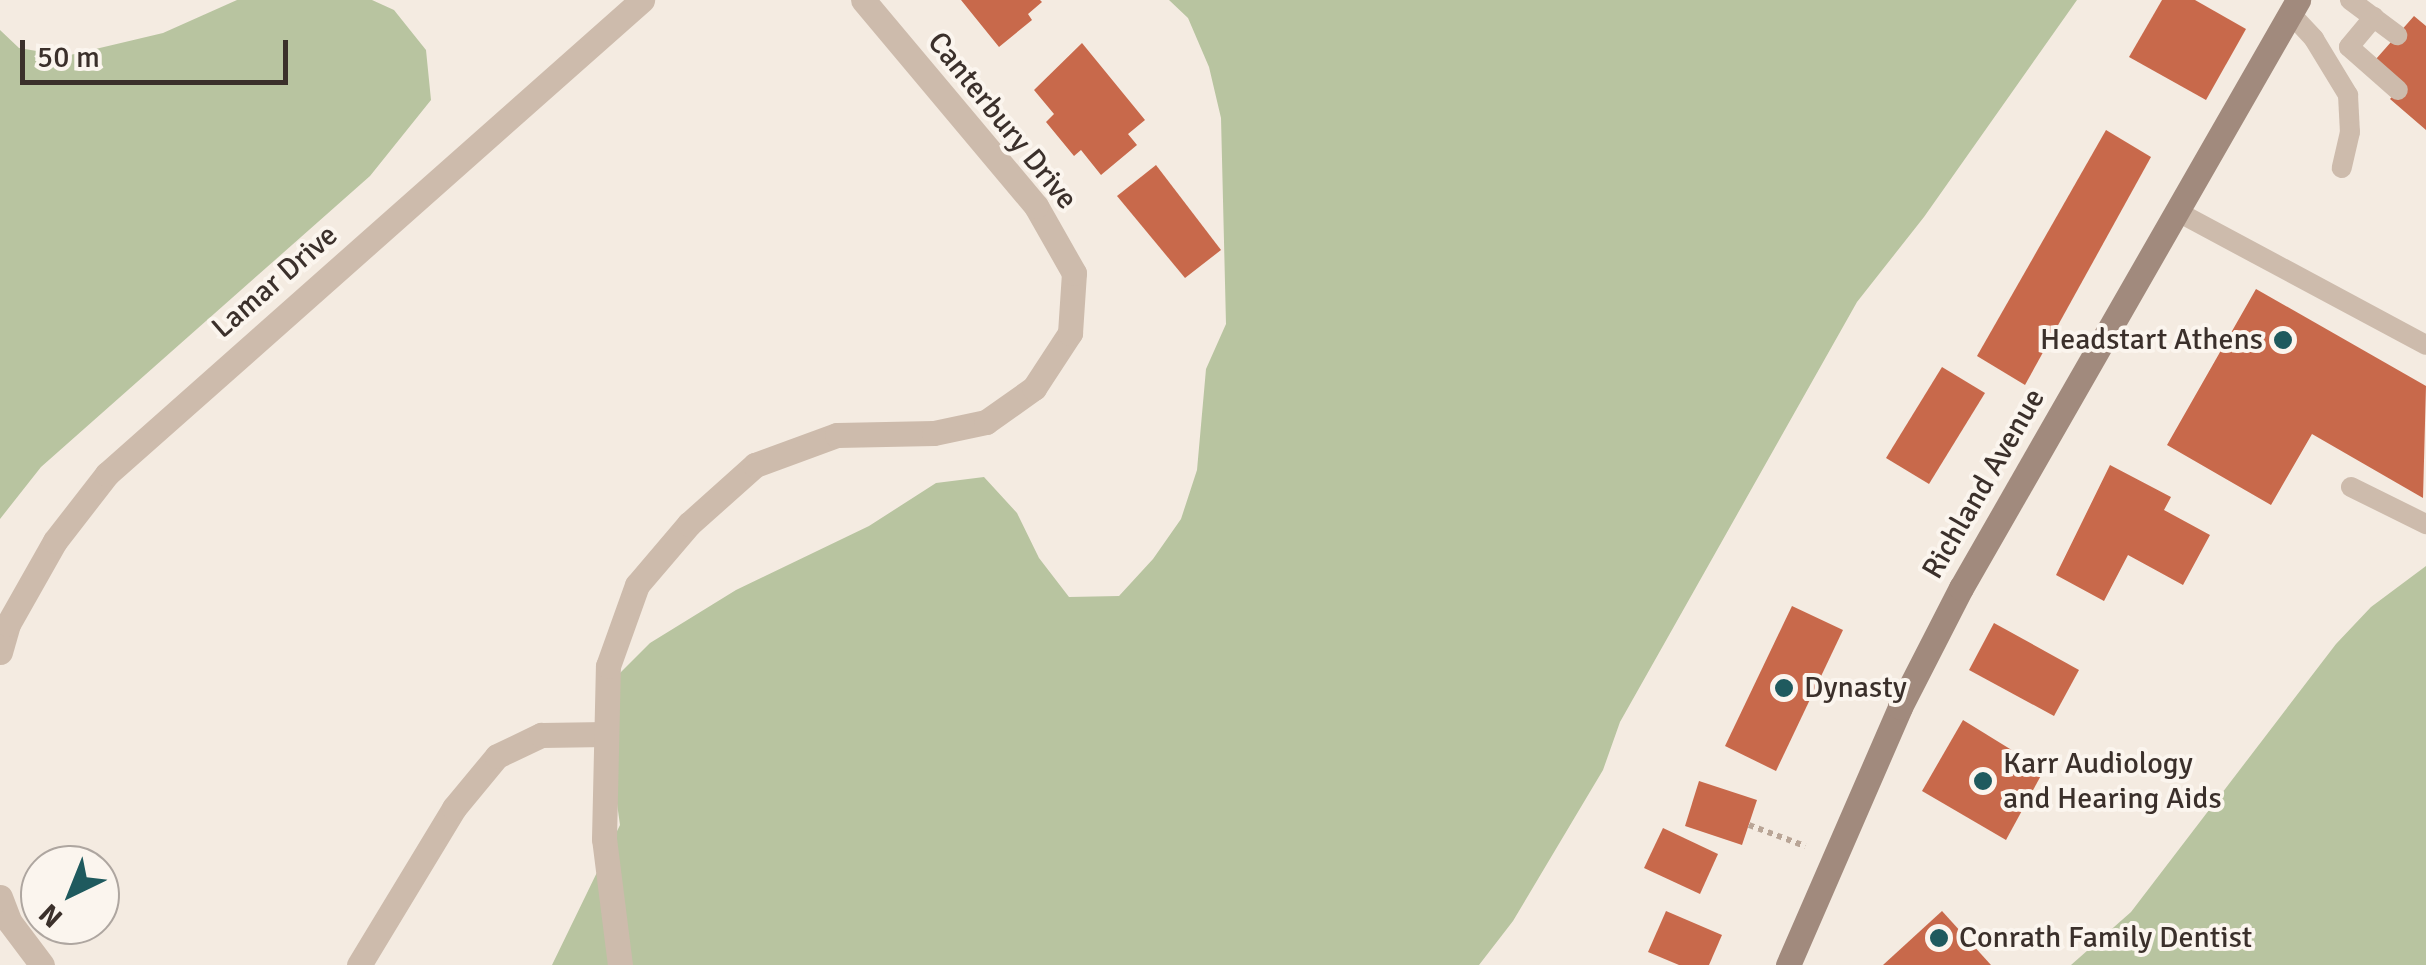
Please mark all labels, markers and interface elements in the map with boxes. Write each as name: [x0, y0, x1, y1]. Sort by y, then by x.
scale bar: [25, 20, 292, 82]
street label: Canterbury Drive: [920, 25, 1084, 217]
text: 50 m: [37, 39, 100, 76]
street label: Lamar Drive: [205, 218, 345, 346]
place label: Headstart Athens: [2040, 322, 2263, 358]
marker: Headstart Athens: [2272, 329, 2294, 351]
street label: Richland Avenue: [1915, 383, 2053, 585]
place label: Dynasty: [1804, 670, 1907, 706]
marker: Dynasty: [1773, 677, 1795, 699]
place label: Karr Audiology and Hearing Aids: [2003, 746, 2222, 816]
marker: Karr Audiology and Hearing Aids: [1972, 770, 1994, 792]
north arrow: [20, 845, 120, 945]
text: N: [32, 896, 70, 935]
place label: Conrath Family Dentist: [1959, 920, 2252, 956]
marker: Conrath Family Dentist: [1928, 927, 1950, 949]

